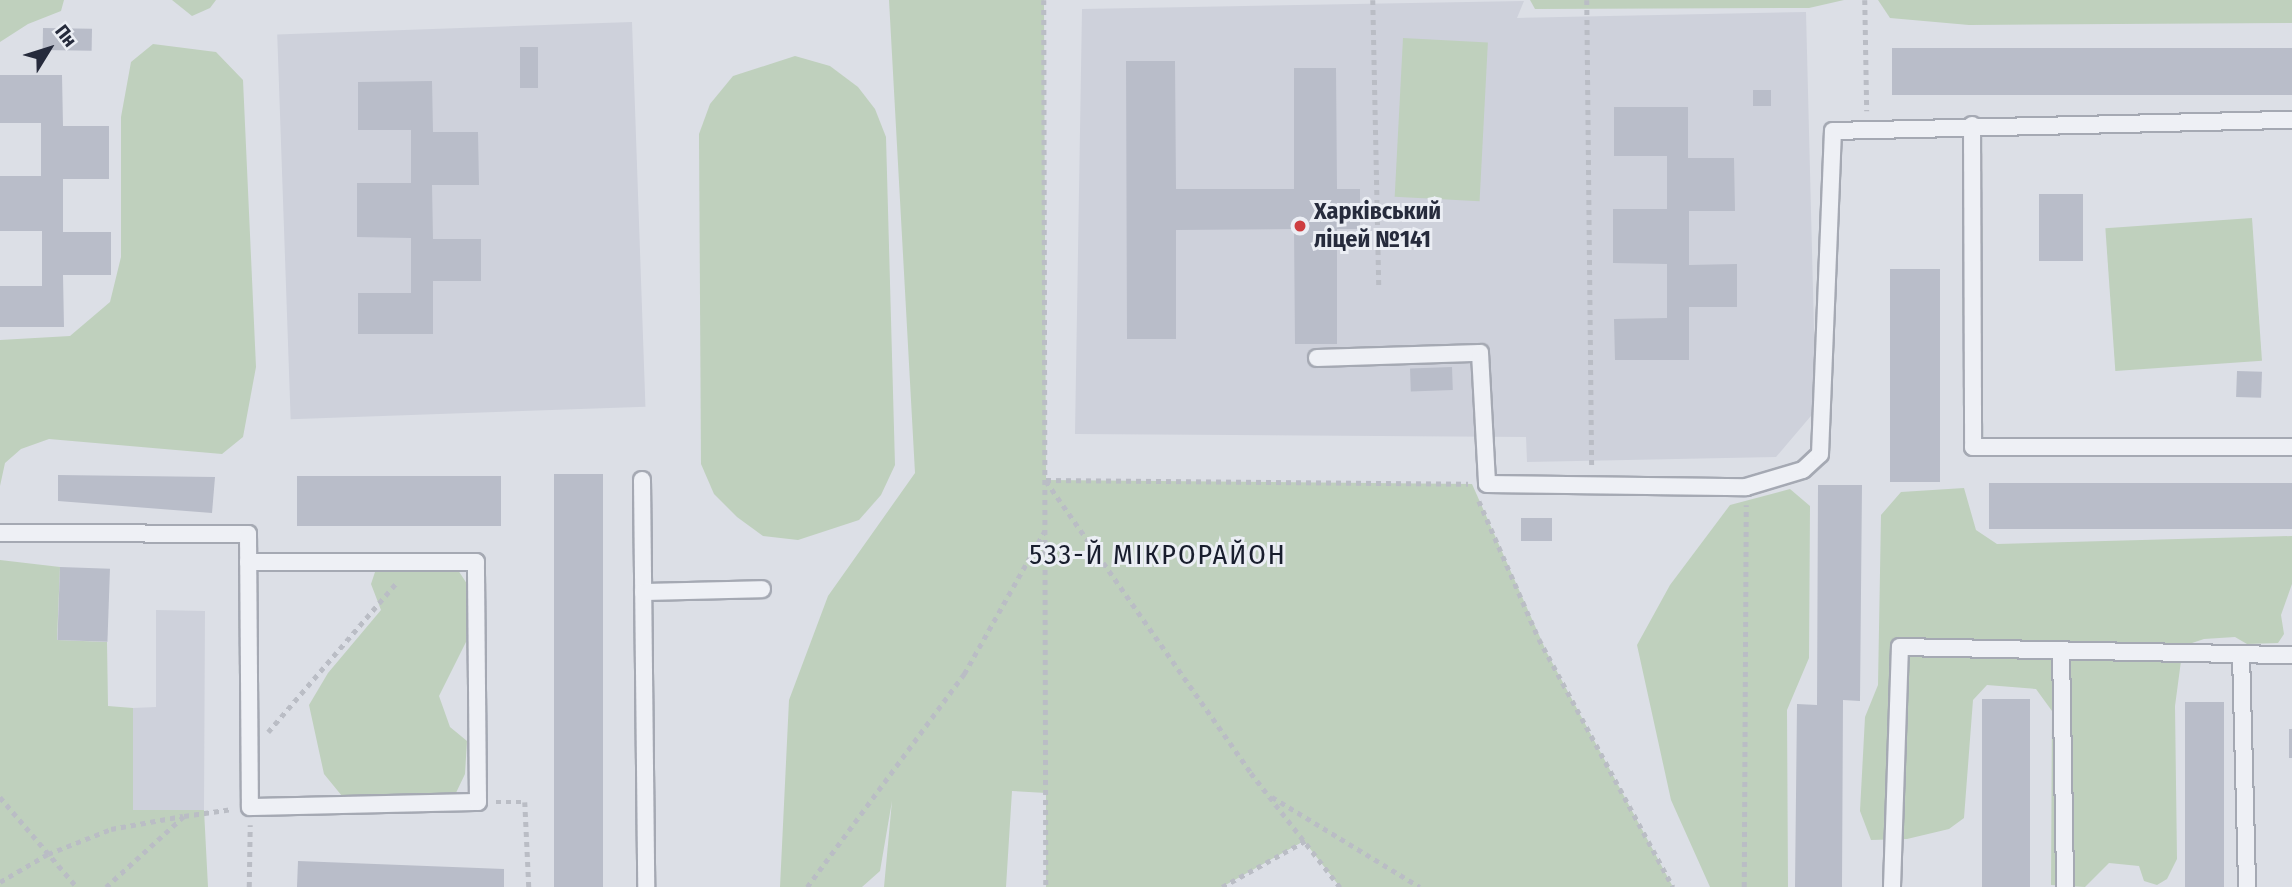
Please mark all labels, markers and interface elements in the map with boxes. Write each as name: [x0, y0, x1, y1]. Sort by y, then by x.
north arrow: [14, 14, 84, 84]
text: Пн: [50, 20, 82, 51]
place label: Харківський ліцей №141: [1314, 198, 1441, 254]
marker: Харківський ліцей №141: [1292, 218, 1308, 234]
district label: 533-Й МІКРОРАЙОН: [1031, 538, 1285, 572]

